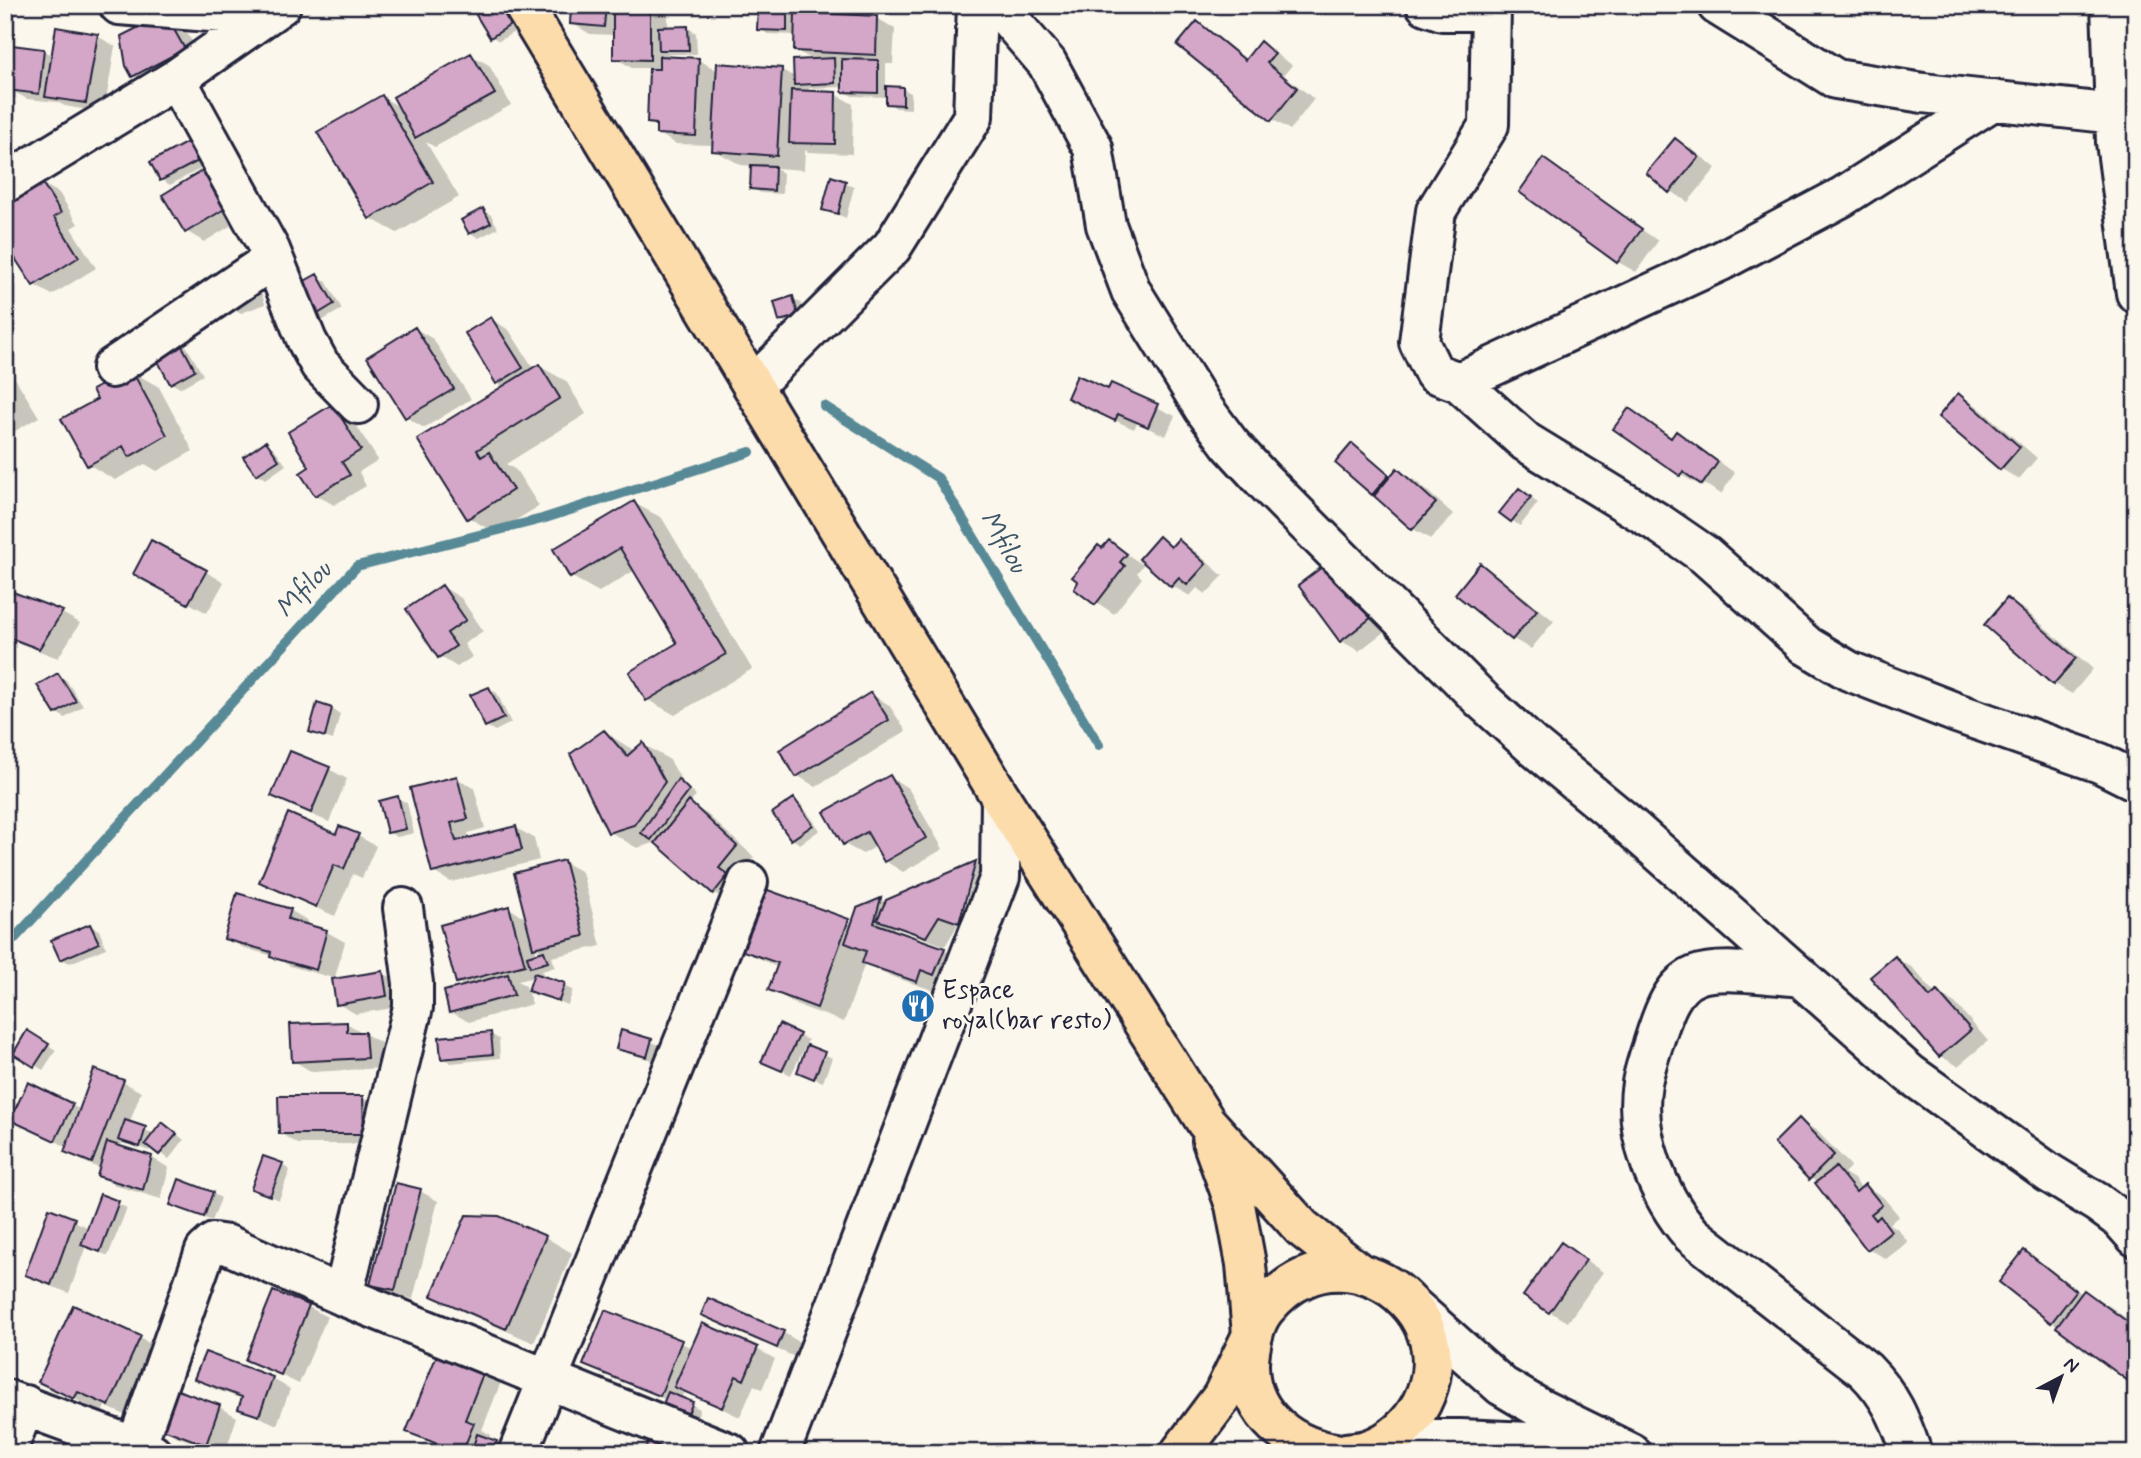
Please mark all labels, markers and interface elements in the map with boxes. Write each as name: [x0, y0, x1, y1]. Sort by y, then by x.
water label: Mfilou: [970, 504, 1037, 581]
water label: Mfilou: [268, 552, 341, 627]
place label: Espace royal(bar resto): [942, 974, 1111, 1038]
restaurant icon: Espace royal(bar resto): [899, 987, 937, 1025]
north arrow: [2025, 1342, 2096, 1412]
text: N: [2058, 1352, 2084, 1379]

